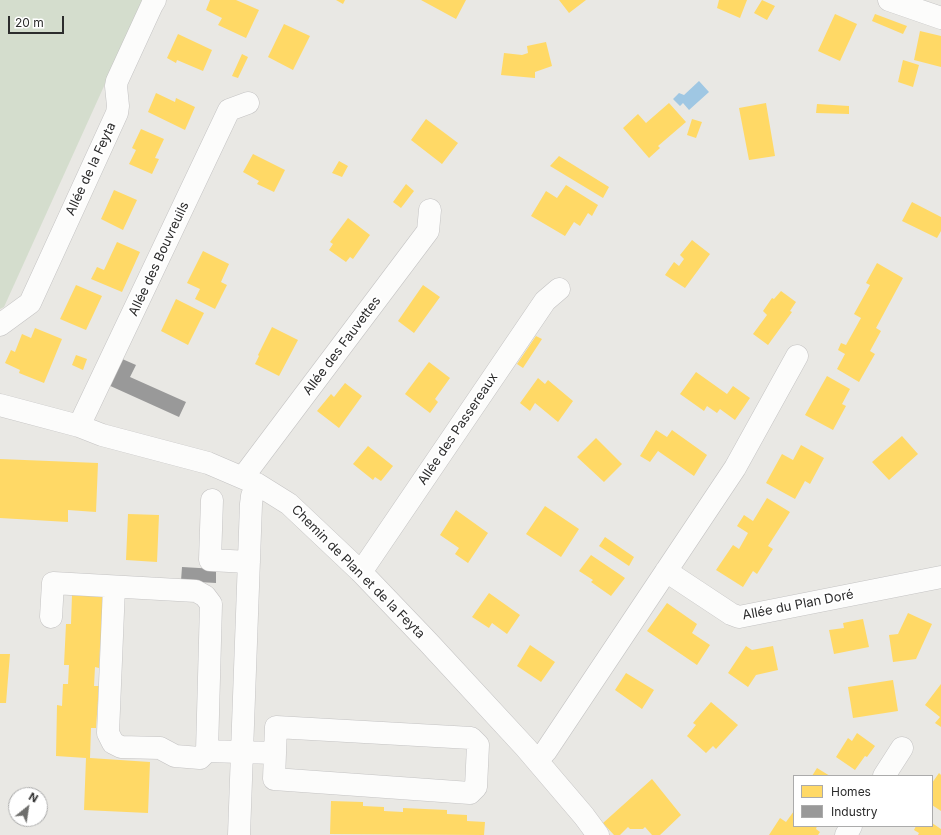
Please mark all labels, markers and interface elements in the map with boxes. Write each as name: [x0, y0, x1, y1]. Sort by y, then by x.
scale bar: [10, 8, 66, 34]
text: 20 m: [15, 15, 44, 30]
street label: Allée de la Feyta: [63, 120, 119, 218]
street label: Allée des Bouvreuils: [126, 199, 192, 319]
street label: Allée des Fauvettes: [300, 294, 384, 398]
street label: Allée des Passereaux: [415, 370, 501, 488]
street label: Chemin de Plan et de la Feyta: [288, 502, 428, 642]
street label: Allée du Plan Doré: [741, 587, 855, 623]
legend: [793, 775, 933, 827]
text: Homes: [831, 784, 871, 799]
north arrow: [8, 787, 48, 827]
text: N: [26, 789, 41, 806]
text: Industry: [831, 804, 877, 819]

